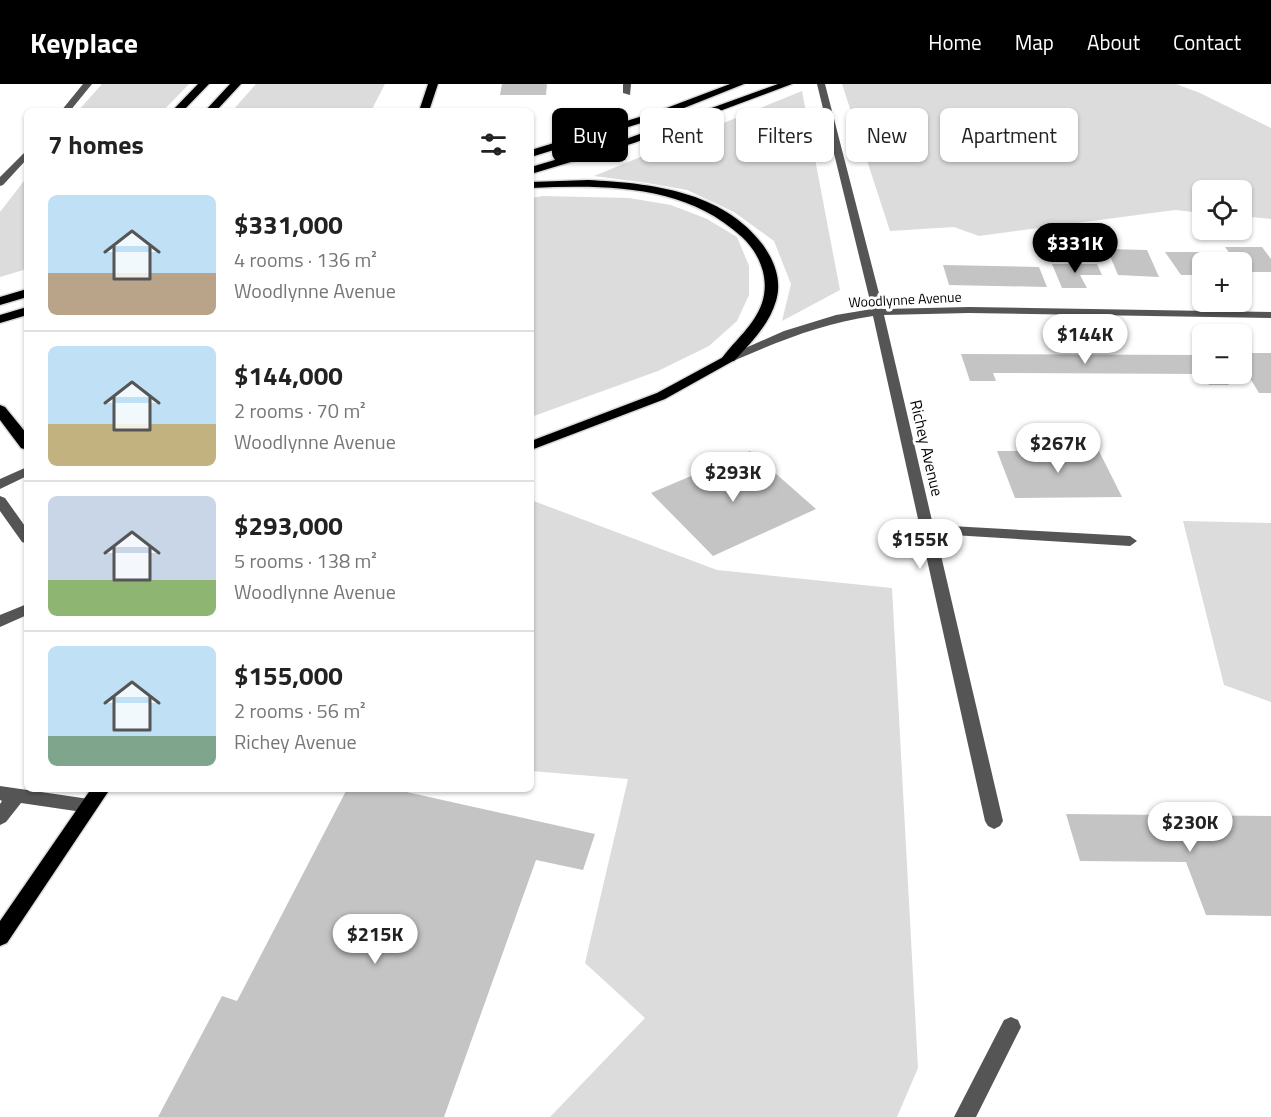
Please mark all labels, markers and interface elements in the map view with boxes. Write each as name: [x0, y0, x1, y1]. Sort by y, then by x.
text: Keyplace: [30, 21, 138, 64]
text: Home: [928, 26, 982, 58]
text: Map: [1015, 26, 1054, 58]
text: About: [1087, 26, 1140, 58]
text: Contact: [1173, 26, 1241, 58]
chip: Buy: [552, 108, 628, 162]
chip: Rent: [640, 108, 724, 162]
chip: Filters: [736, 108, 834, 162]
chip: New: [846, 108, 928, 162]
chip: Apartment: [940, 108, 1078, 162]
text: 7 homes: [48, 125, 144, 164]
icon: filters: [477, 128, 510, 161]
map controls: [1192, 180, 1252, 384]
button: locate: [1192, 180, 1252, 240]
text: $331,000: [234, 205, 343, 244]
icon: home: [96, 219, 168, 291]
pin: $331K: [1033, 223, 1117, 274]
text: $331K: [1047, 227, 1103, 258]
text: 4 rooms · 136 m²: [234, 244, 377, 275]
button: +: [1192, 252, 1252, 312]
text: Woodlynne Avenue: [234, 275, 396, 306]
street label: Woodlynne Avenue: [848, 286, 962, 312]
pin: $144K: [1043, 314, 1127, 365]
text: $144K: [1057, 318, 1113, 349]
button: −: [1192, 324, 1252, 384]
text: $144,000: [234, 356, 343, 395]
icon: home: [96, 370, 168, 442]
text: 2 rooms · 70 m²: [234, 395, 366, 426]
street label: Richey Avenue: [904, 397, 950, 499]
pin: $267K: [1016, 423, 1100, 474]
text: Woodlynne Avenue: [234, 426, 396, 457]
text: $267K: [1030, 427, 1086, 458]
pin: $293K: [691, 452, 775, 503]
text: $293K: [705, 456, 761, 487]
text: $293,000: [234, 506, 343, 545]
pin: $155K: [878, 519, 962, 570]
icon: home: [96, 520, 168, 592]
text: $155K: [892, 523, 948, 554]
text: 5 rooms · 138 m²: [234, 545, 377, 576]
text: Woodlynne Avenue: [234, 576, 396, 607]
text: $155,000: [234, 656, 343, 695]
icon: home: [96, 670, 168, 742]
text: 2 rooms · 56 m²: [234, 695, 366, 726]
text: Richey Avenue: [234, 726, 357, 757]
pin: $230K: [1148, 802, 1232, 853]
text: $230K: [1162, 806, 1218, 837]
pin: $215K: [333, 914, 417, 965]
text: $215K: [347, 918, 403, 949]

